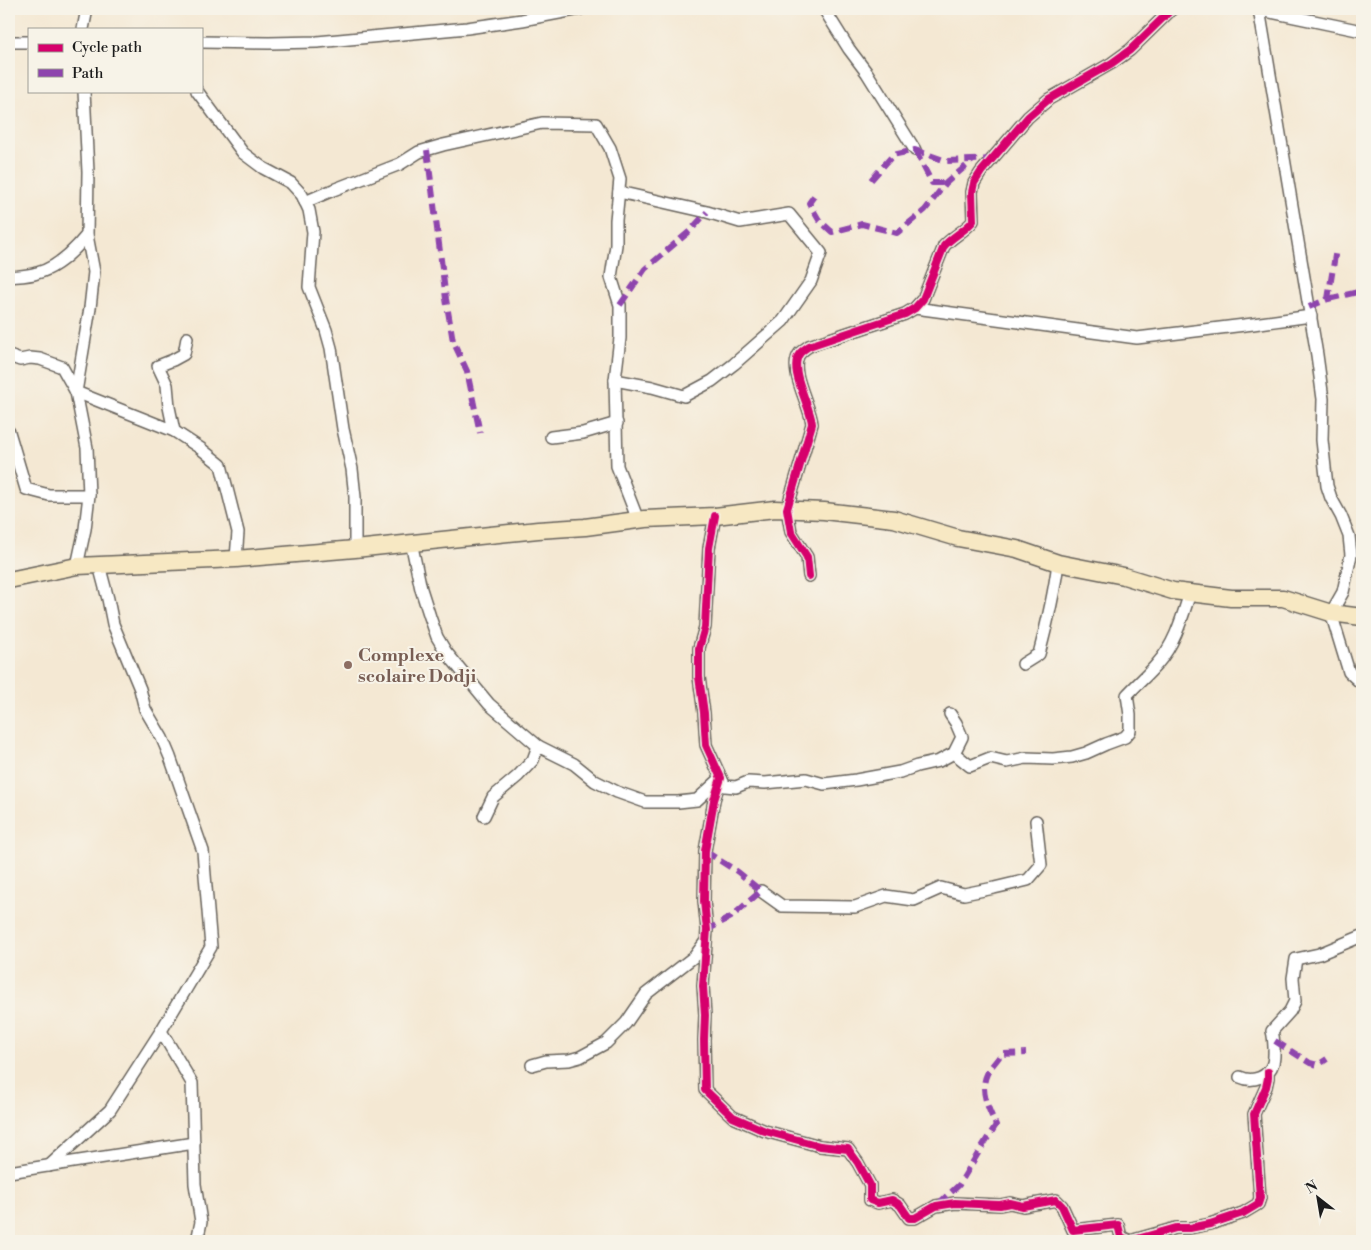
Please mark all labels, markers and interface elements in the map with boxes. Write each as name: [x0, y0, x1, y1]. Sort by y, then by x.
legend: [28, 28, 202, 92]
text: Cycle path: [72, 38, 142, 57]
text: Path: [72, 64, 104, 83]
place label: Complexe scolaire Dodji: [358, 644, 476, 688]
marker: Complexe scolaire Dodji: [342, 659, 354, 671]
north arrow: [1294, 1172, 1344, 1222]
text: N: [1302, 1177, 1321, 1198]

